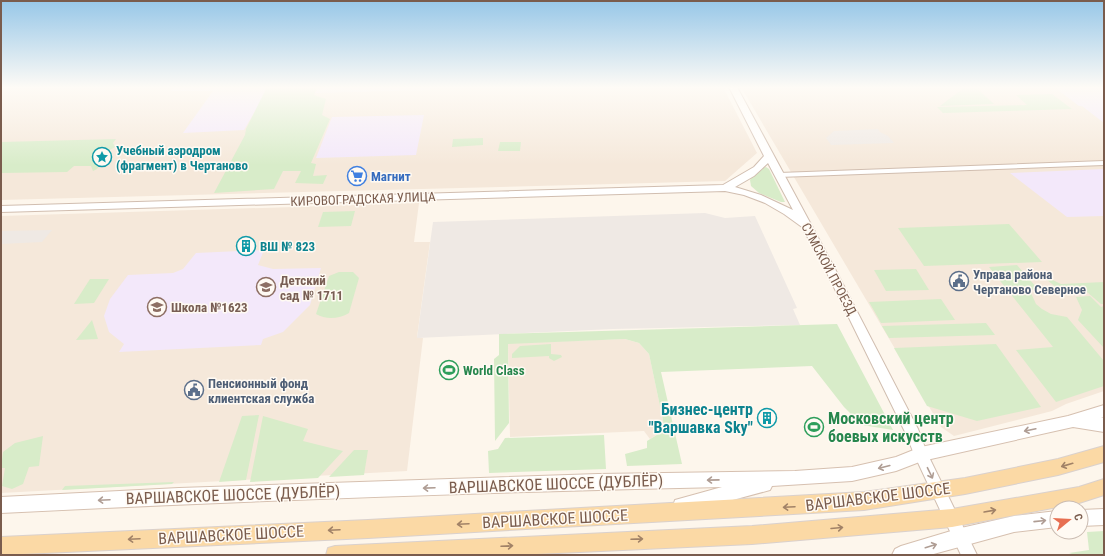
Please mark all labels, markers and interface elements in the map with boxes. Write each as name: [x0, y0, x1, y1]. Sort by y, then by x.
place label: Учебный аэродром (фрагмент) в Чертаново: [116, 143, 248, 173]
place icon: Учебный аэродром (фрагмент) в Чертаново: [91, 146, 113, 168]
supermarket icon: Магнит: [346, 165, 368, 187]
place label: Магнит: [371, 169, 411, 184]
street label: КИРОВОГРАДСКАЯ УЛИЦА: [290, 189, 436, 209]
street label: СУМСКОЙ ПРОЕЗД: [798, 220, 860, 318]
building icon: ВШ № 823: [235, 235, 257, 257]
place label: ВШ № 823: [260, 239, 315, 254]
place label: Управа района Чертаново Северное: [973, 267, 1086, 297]
public building icon: Управа района Чертаново Северное: [948, 270, 970, 292]
place label: Детский сад № 1711: [280, 273, 343, 303]
school or university icon: Детский сад № 1711: [255, 276, 277, 298]
school or university icon: Школа №1623: [146, 296, 168, 318]
place label: Школа №1623: [171, 300, 248, 315]
sports icon: World Class: [438, 359, 460, 381]
place label: World Class: [463, 363, 525, 378]
place label: Пенсионный фонд клиентская служба: [208, 376, 315, 406]
public building icon: Пенсионный фонд клиентская служба: [183, 379, 205, 401]
place label: Бизнес-центр "Варшавка Sky": [648, 400, 753, 437]
building icon: Бизнес-центр "Варшавка Sky": [756, 407, 778, 429]
place label: Московский центр боевых искусств: [828, 409, 954, 446]
sports icon: Московский центр боевых искусств: [803, 416, 825, 438]
one-way arrow: [1024, 427, 1037, 435]
one-way arrow: [1060, 462, 1073, 469]
one-way arrow: [878, 463, 891, 471]
one-way arrow: [927, 466, 934, 478]
street label: ВАРШАВСКОЕ ШОССЕ (ДУБЛЁР): [449, 471, 663, 497]
one-way arrow: [707, 477, 720, 484]
street label: ВАРШАВСКОЕ ШОССЕ: [805, 479, 952, 515]
street label: ВАРШАВСКОЕ ШОССЕ (ДУБЛЁР): [126, 482, 340, 508]
one-way arrow: [423, 484, 436, 492]
one-way arrow: [98, 496, 111, 504]
north arrow: [1049, 500, 1089, 540]
one-way arrow: [783, 503, 796, 510]
street label: ВАРШАВСКОЕ ШОССЕ: [482, 506, 628, 532]
one-way arrow: [983, 507, 996, 515]
text: С: [1071, 512, 1085, 522]
one-way arrow: [1033, 517, 1046, 525]
one-way arrow: [457, 520, 470, 527]
street label: ВАРШАВСКОЕ ШОССЕ: [158, 522, 304, 548]
one-way arrow: [830, 524, 843, 531]
one-way arrow: [328, 527, 341, 534]
one-way arrow: [630, 535, 643, 543]
one-way arrow: [128, 536, 141, 543]
one-way arrow: [500, 542, 513, 549]
one-way arrow: [924, 542, 937, 549]

